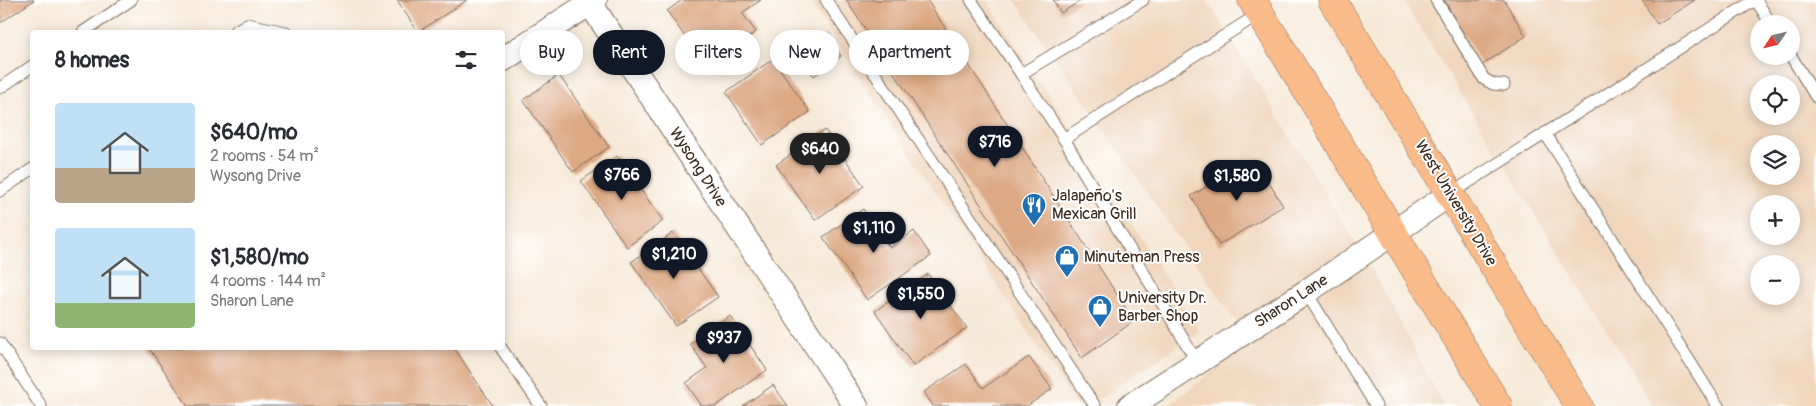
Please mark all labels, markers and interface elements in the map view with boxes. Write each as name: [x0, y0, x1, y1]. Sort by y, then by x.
north arrow: [1750, 15, 1800, 65]
map controls: [1750, 15, 1800, 305]
chip: Buy: [520, 30, 583, 75]
chip: Rent: [593, 30, 665, 75]
chip: Filters: [675, 30, 760, 75]
chip: New: [770, 30, 839, 75]
chip: Apartment: [849, 30, 969, 75]
icon: filters: [452, 46, 480, 74]
text: 8 homes: [55, 47, 129, 74]
button: locate: [1750, 75, 1800, 125]
text: $640/mo: [210, 119, 298, 146]
icon: home: [95, 123, 155, 183]
street label: Wysong Drive: [665, 123, 731, 211]
pin: $716: [965, 126, 1025, 168]
pin: $640: [790, 132, 850, 175]
text: $716: [979, 132, 1011, 152]
button: layers: [1750, 135, 1800, 185]
street label: West University Drive: [1411, 136, 1502, 270]
text: $640: [801, 139, 839, 159]
text: 2 rooms · 54 m²: [210, 146, 319, 166]
pin: $766: [592, 158, 652, 201]
pin: $1,580: [1196, 160, 1278, 202]
text: $766: [604, 165, 640, 185]
text: Wysong Drive: [210, 166, 301, 186]
text: $1,580: [1214, 166, 1260, 186]
place label: Jalapeño's Mexican Grill: [1052, 186, 1137, 224]
restaurant icon: Jalapeño's Mexican Grill: [1021, 192, 1047, 226]
button: +: [1750, 195, 1800, 245]
pin: $1,110: [833, 212, 915, 254]
text: $1,110: [853, 218, 895, 238]
pin: $1,210: [633, 238, 715, 280]
text: $1,580/mo: [210, 244, 309, 271]
text: $1,210: [651, 244, 697, 264]
shop icon: Minuteman Press: [1054, 244, 1080, 278]
place label: Minuteman Press: [1084, 247, 1199, 267]
icon: home: [95, 248, 155, 308]
button: −: [1750, 255, 1800, 305]
street label: Sharon Lane: [1251, 270, 1332, 332]
text: 4 rooms · 144 m²: [210, 271, 326, 291]
pin: $1,550: [880, 278, 962, 320]
text: $1,550: [897, 284, 945, 304]
place label: University Dr. Barber Shop: [1118, 288, 1207, 326]
text: Sharon Lane: [210, 291, 294, 311]
shop icon: University Dr. Barber Shop: [1087, 294, 1113, 328]
pin: $937: [694, 322, 754, 364]
text: $937: [707, 328, 741, 348]

